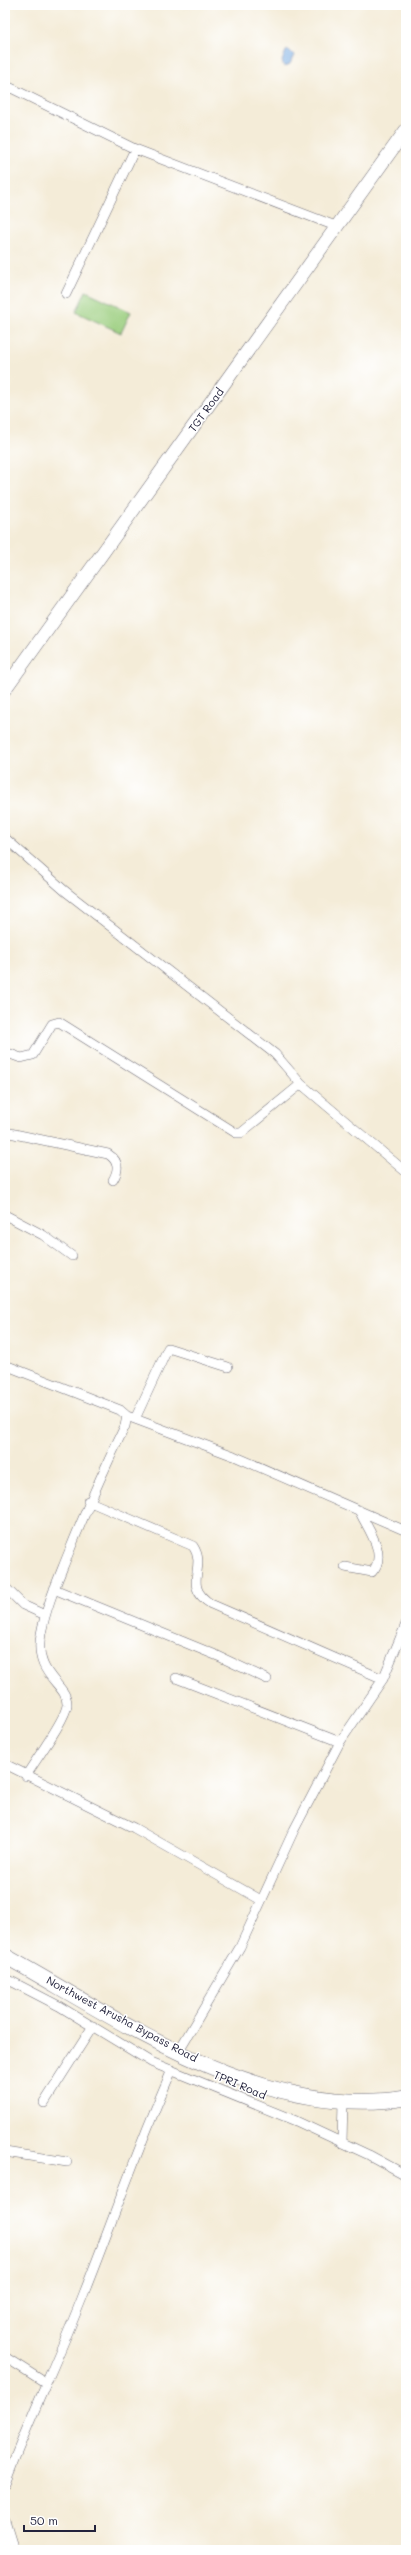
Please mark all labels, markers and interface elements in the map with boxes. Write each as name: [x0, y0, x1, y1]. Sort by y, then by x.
street label: TGT Road: [184, 385, 227, 435]
street label: Northwest Arusha Bypass Road: [44, 1972, 200, 2065]
street label: TPRI Road: [212, 2067, 269, 2102]
scale bar: [24, 2507, 95, 2533]
text: 50 m: [30, 2512, 58, 2528]

